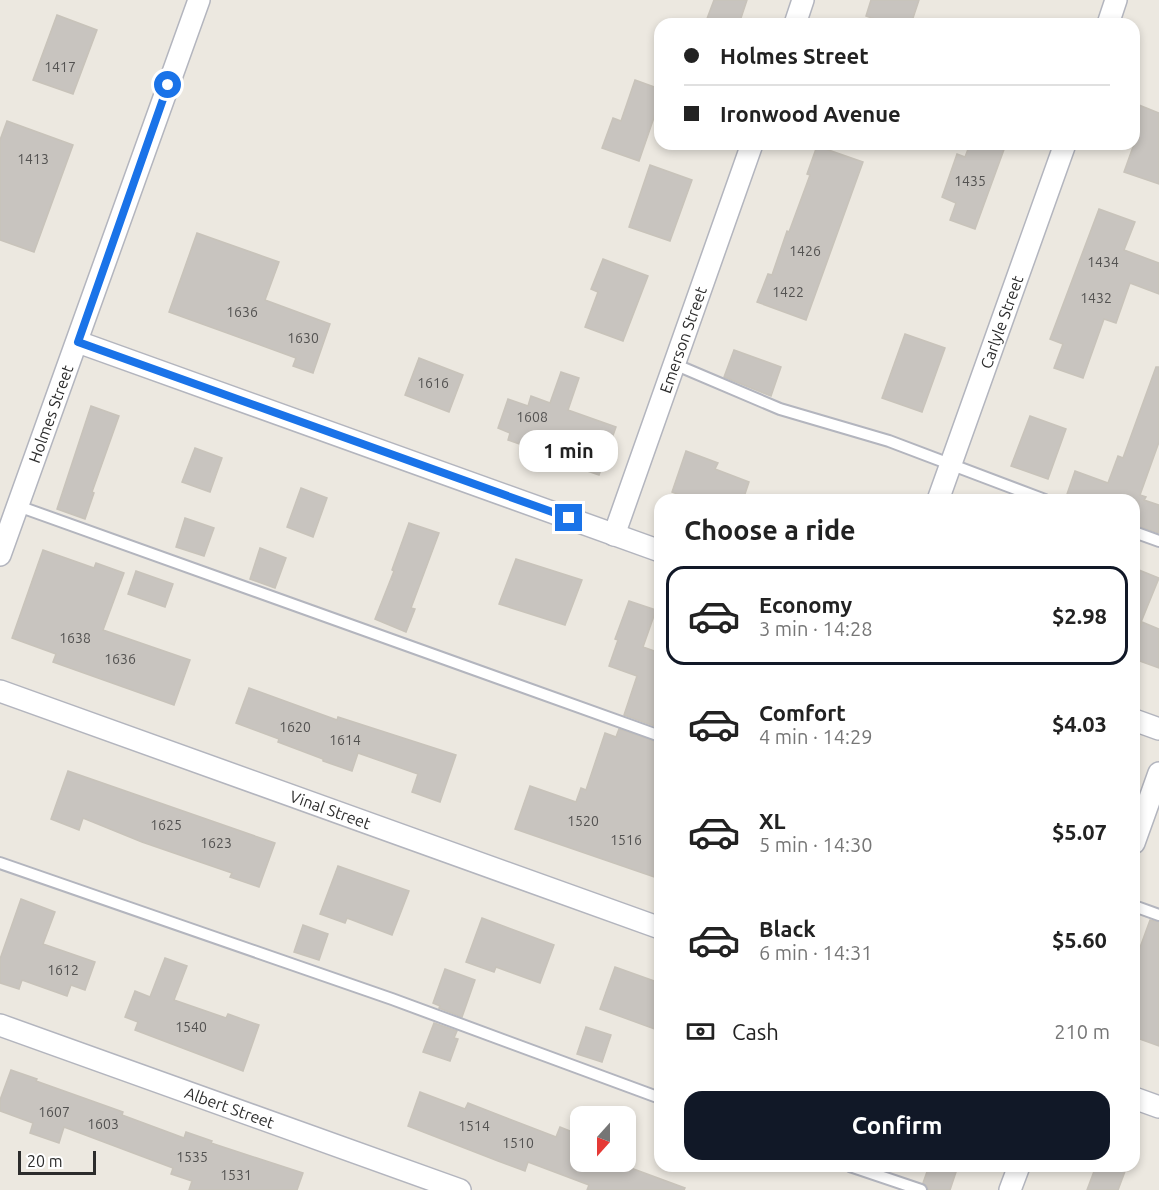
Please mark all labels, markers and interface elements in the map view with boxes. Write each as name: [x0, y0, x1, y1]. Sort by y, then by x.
text: Holmes Street: [720, 43, 869, 68]
house number: 1417: [44, 59, 76, 75]
route start: [154, 71, 181, 98]
text: Ironwood Avenue: [720, 101, 901, 126]
house number: 1413: [17, 151, 49, 167]
house number: 1435: [954, 173, 986, 189]
house number: 1426: [789, 243, 821, 259]
house number: 1434: [1087, 254, 1119, 270]
street label: Carlyle Street: [977, 272, 1027, 371]
street label: Emerson Street: [656, 284, 710, 395]
house number: 1422: [772, 284, 804, 300]
house number: 1432: [1080, 290, 1112, 306]
house number: 1636: [226, 304, 258, 320]
house number: 1630: [287, 330, 319, 346]
street label: Holmes Street: [25, 362, 77, 465]
house number: 1616: [417, 375, 449, 391]
house number: 1608: [516, 409, 548, 425]
callout: 1 min: [520, 431, 618, 473]
text: 1 min: [543, 439, 594, 462]
route end: [555, 504, 582, 531]
text: Choose a ride: [684, 515, 856, 545]
icon: car: [687, 589, 741, 643]
text: Economy: [759, 592, 852, 617]
text: $2.98: [1052, 603, 1107, 628]
text: 3 min · 14:28: [759, 617, 873, 640]
house number: 1638: [59, 630, 91, 646]
house number: 1636: [104, 651, 136, 667]
icon: car: [687, 697, 741, 751]
text: Comfort: [759, 700, 846, 725]
text: $4.03: [1052, 711, 1107, 736]
house number: 1620: [279, 719, 311, 735]
text: 4 min · 14:29: [759, 725, 873, 748]
house number: 1614: [329, 732, 361, 748]
street label: Vinal Street: [288, 787, 374, 833]
icon: car: [687, 805, 741, 859]
text: XL: [759, 808, 786, 833]
house number: 1520: [567, 813, 599, 829]
house number: 1625: [150, 817, 182, 833]
text: $5.07: [1052, 819, 1107, 844]
house number: 1516: [610, 832, 642, 848]
text: 5 min · 14:30: [759, 833, 873, 856]
house number: 1623: [200, 835, 232, 851]
icon: car: [687, 913, 741, 967]
text: Black: [759, 916, 816, 941]
text: $5.60: [1052, 927, 1107, 952]
text: 6 min · 14:31: [759, 941, 873, 964]
house number: 1612: [47, 962, 79, 978]
icon: cash: [684, 1015, 717, 1048]
house number: 1540: [175, 1019, 207, 1035]
text: Cash: [732, 1019, 779, 1044]
text: 210 m: [1054, 1020, 1110, 1043]
street label: Albert Street: [183, 1083, 277, 1132]
button: Confirm: [684, 1091, 1110, 1160]
house number: 1607: [38, 1104, 70, 1120]
north arrow: [570, 1106, 636, 1172]
map controls: [570, 1106, 636, 1172]
house number: 1603: [87, 1116, 119, 1132]
house number: 1514: [458, 1118, 490, 1134]
house number: 1510: [502, 1135, 534, 1151]
scale bar: [18, 1148, 96, 1176]
house number: 1535: [176, 1149, 208, 1165]
text: 20 m: [27, 1152, 63, 1170]
house number: 1531: [220, 1167, 252, 1183]

